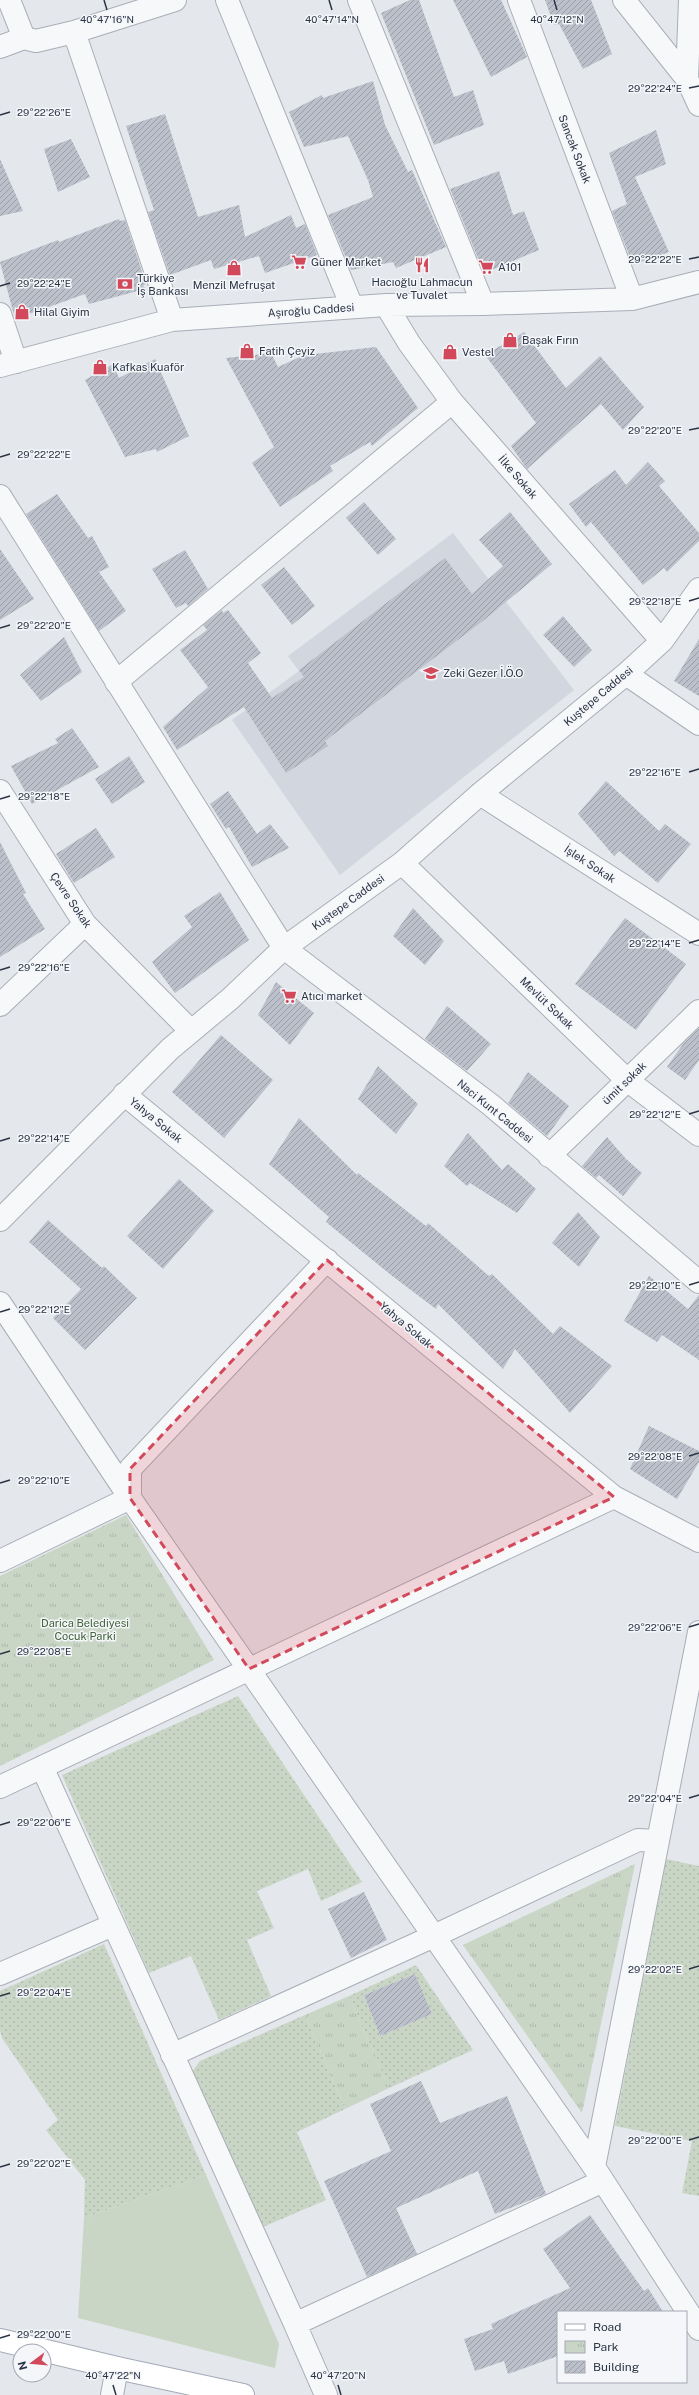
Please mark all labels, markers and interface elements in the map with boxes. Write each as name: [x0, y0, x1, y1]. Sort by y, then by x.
text: 40°47'16"N: [80, 13, 134, 25]
text: 40°47'14"N: [305, 13, 359, 25]
text: 40°47'12"N: [530, 13, 584, 25]
text: 29°22'24"E: [628, 82, 682, 94]
text: 29°22'26"E: [17, 106, 71, 118]
street label: Sancak Sokak: [556, 113, 594, 185]
supermarket icon: Güner Market: [290, 253, 308, 271]
text: 29°22'22"E: [628, 253, 682, 265]
place label: Güner Market: [311, 256, 381, 268]
restaurant icon: Hacıoğlu Lahmacun ve Tuvalet: [413, 256, 431, 274]
supermarket icon: A101: [477, 258, 495, 276]
shop icon: Menzil Mefruşat: [225, 259, 243, 277]
place label: A101: [498, 261, 522, 273]
place label: Türkiye İş Bankası: [137, 272, 188, 298]
bank icon: Türkiye İş Bankası: [116, 275, 134, 293]
place label: Hacıoğlu Lahmacun ve Tuvalet: [371, 276, 473, 301]
text: 29°22'24"E: [17, 277, 71, 289]
place label: Menzil Mefruşat: [193, 279, 275, 292]
street label: Aşıroğlu Caddesi: [267, 301, 355, 320]
shop icon: Hilal Giyim: [13, 303, 31, 321]
place label: Hilal Giyim: [34, 306, 90, 318]
shop icon: Başak Fırın: [501, 331, 519, 349]
place label: Başak Fırın: [522, 334, 579, 347]
shop icon: Fatih Çeyiz: [238, 342, 256, 360]
shop icon: Vestel: [441, 343, 459, 361]
place label: Fatih Çeyiz: [259, 345, 315, 358]
place label: Vestel: [462, 346, 494, 358]
shop icon: Kafkas Kuaför: [91, 358, 109, 376]
place label: Kafkas Kuaför: [112, 361, 184, 373]
text: 29°22'20"E: [628, 424, 682, 436]
text: 29°22'22"E: [17, 448, 71, 460]
street label: İlke Sokak: [496, 452, 541, 501]
text: 29°22'18"E: [629, 595, 681, 607]
text: 29°22'20"E: [17, 619, 71, 631]
school or university icon: Zeki Gezer İ.Ö.O: [422, 664, 440, 682]
street label: Kuştepe Caddesi: [561, 664, 635, 729]
place label: Zeki Gezer İ.Ö.O: [443, 666, 523, 679]
text: 29°22'16"E: [629, 766, 681, 778]
text: 29°22'18"E: [18, 790, 70, 802]
street label: İşlek Sokak: [562, 842, 618, 886]
street label: Çevre Sokak: [47, 870, 94, 931]
street label: Kuştepe Caddesi: [310, 872, 387, 933]
text: 29°22'14"E: [629, 937, 681, 949]
text: 29°22'16"E: [18, 961, 70, 973]
street label: Mevlüt Sokak: [518, 974, 576, 1032]
supermarket icon: Atıcı market: [280, 987, 298, 1005]
place label: Atıcı market: [301, 990, 362, 1002]
street label: ümit sokak: [600, 1059, 648, 1107]
street label: Naci Kunt Caddesi: [455, 1077, 535, 1145]
street label: Yahya Sokak: [127, 1095, 185, 1145]
text: 29°22'12"E: [629, 1108, 681, 1120]
text: 29°22'14"E: [18, 1132, 70, 1144]
text: 29°22'10"E: [629, 1279, 681, 1291]
street label: Yahya Sokak: [377, 1300, 435, 1350]
text: 29°22'12"E: [18, 1303, 70, 1315]
text: 29°22'08"E: [628, 1450, 682, 1462]
text: 29°22'10"E: [18, 1474, 70, 1486]
park label: Darica Belediyesi Cocuk Parki: [41, 1617, 129, 1642]
text: 29°22'06"E: [628, 1621, 682, 1633]
text: 29°22'08"E: [17, 1645, 71, 1657]
text: 29°22'04"E: [628, 1792, 682, 1804]
text: 29°22'06"E: [17, 1816, 71, 1828]
text: 29°22'02"E: [628, 1963, 682, 1975]
text: 29°22'04"E: [17, 1986, 71, 1998]
text: 29°22'00"E: [628, 2134, 682, 2146]
text: 29°22'02"E: [17, 2157, 71, 2169]
legend: [557, 2311, 687, 2383]
text: Road: [593, 2320, 621, 2334]
text: 29°22'00"E: [17, 2328, 71, 2340]
text: Park: [593, 2340, 619, 2354]
north arrow: [12, 2343, 52, 2383]
text: N: [15, 2360, 29, 2372]
text: Building: [593, 2360, 639, 2374]
text: 40°47'22"N: [85, 2369, 141, 2381]
text: 40°47'20"N: [310, 2369, 366, 2381]

